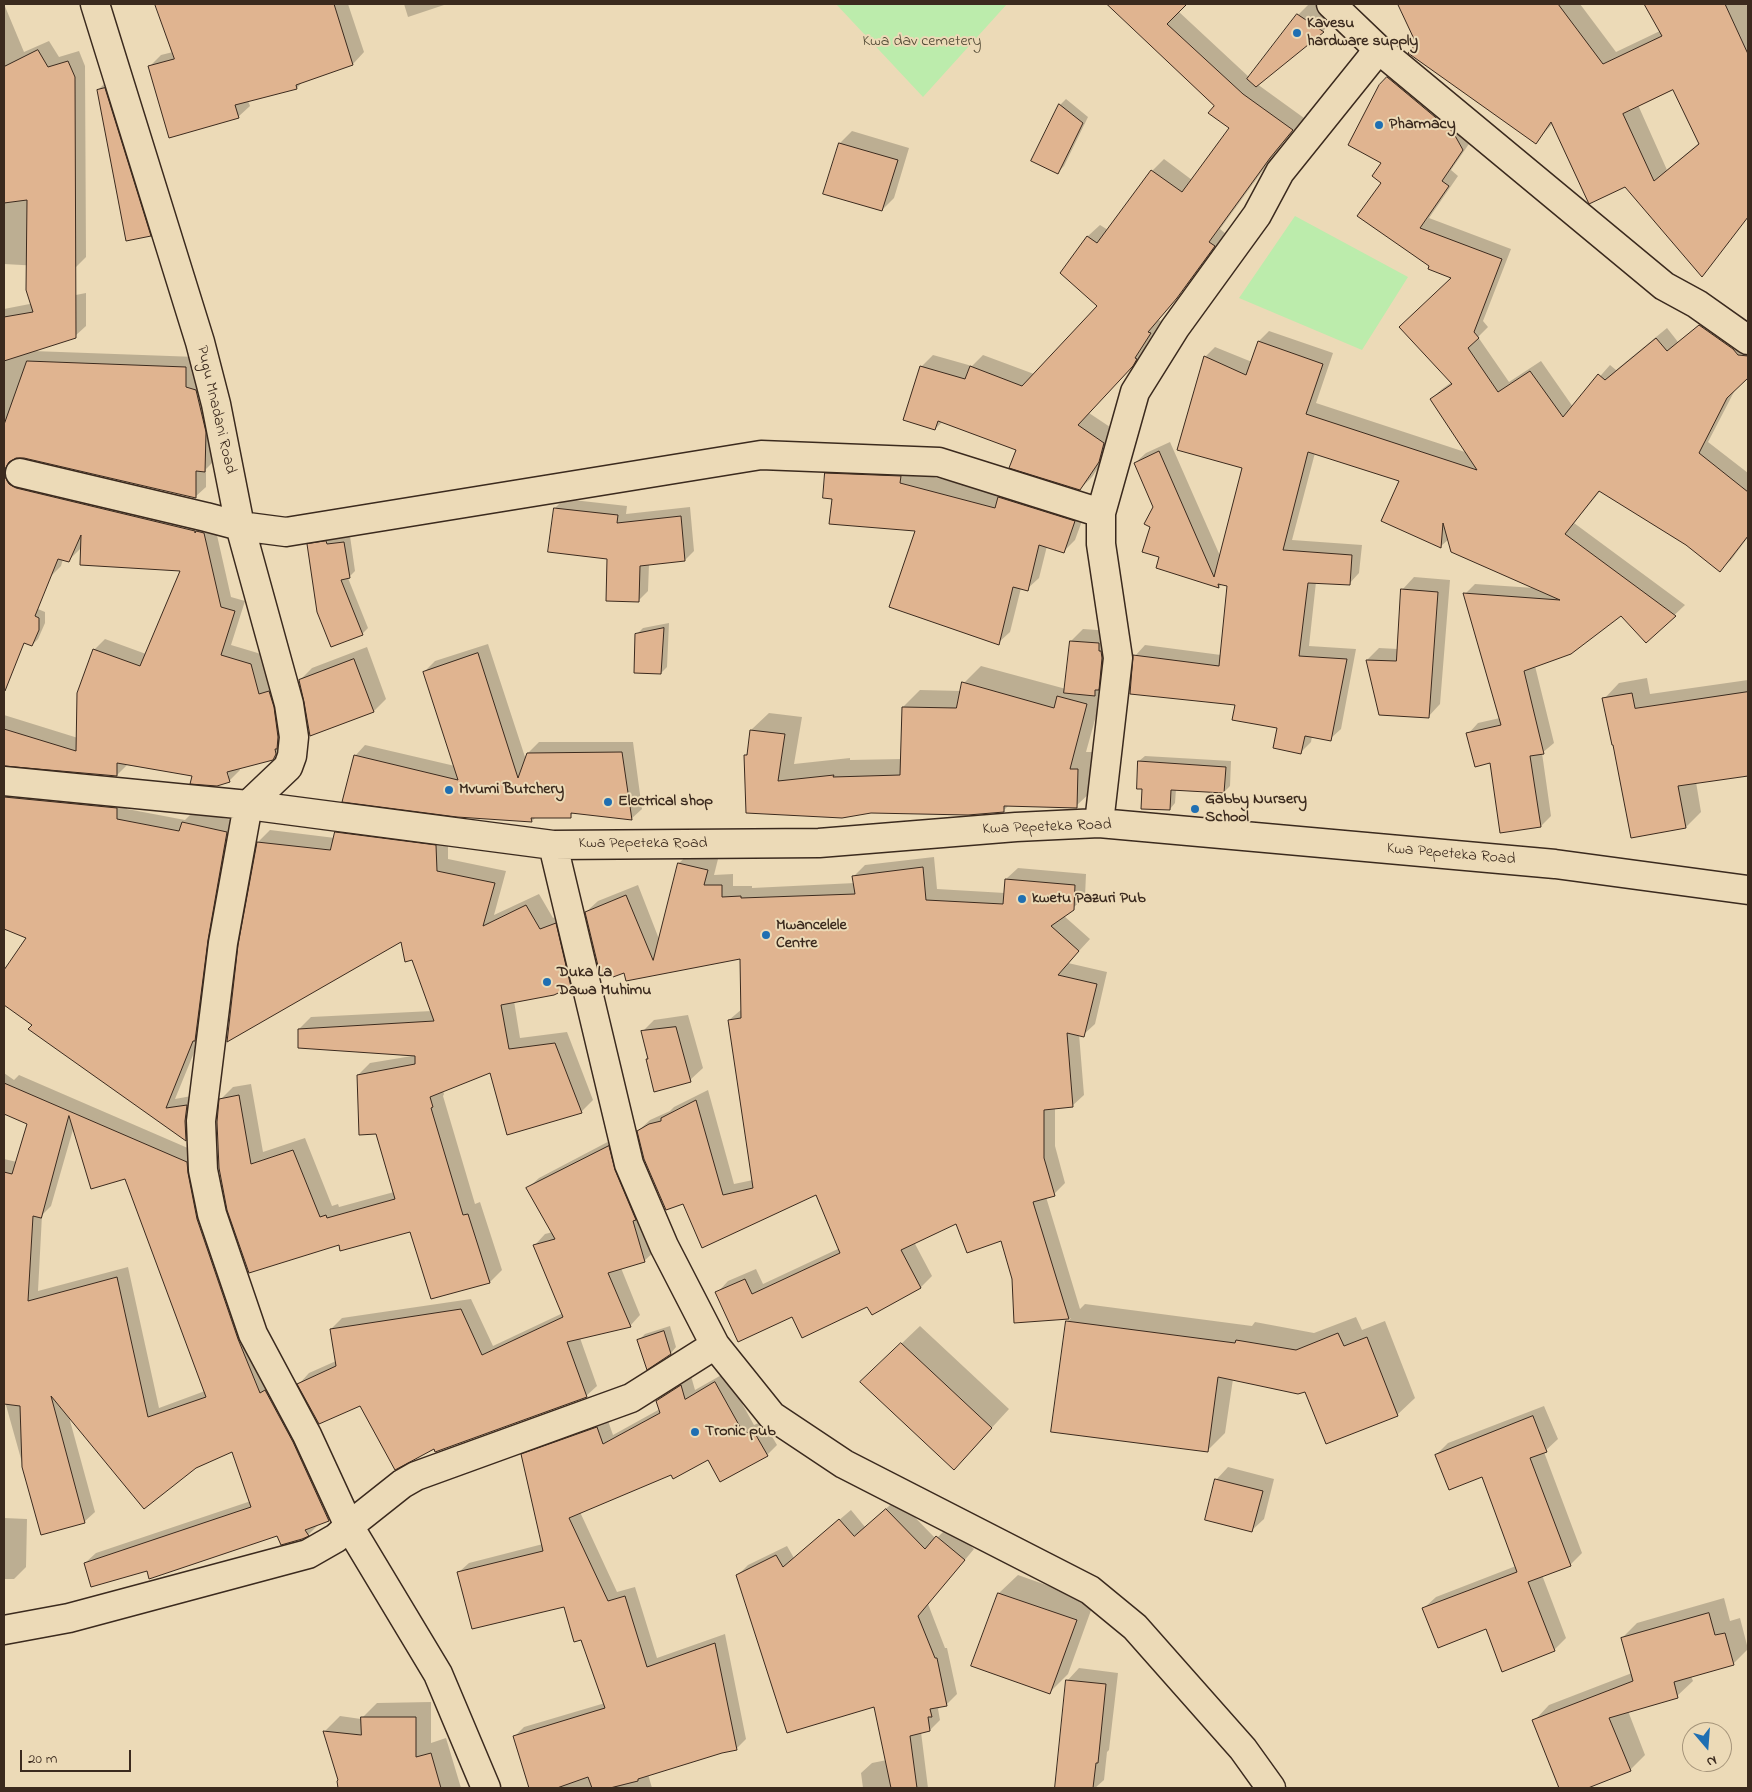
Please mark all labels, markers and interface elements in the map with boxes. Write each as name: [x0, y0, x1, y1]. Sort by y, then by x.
place label: Kavesu hardware supply: [1307, 14, 1418, 52]
marker: Kavesu hardware supply: [1291, 27, 1303, 39]
park label: Kwa dav cemetery: [863, 32, 981, 52]
place label: Pharmacy: [1389, 115, 1456, 135]
marker: Pharmacy: [1373, 119, 1385, 131]
street label: Pugu Mnadani Road: [191, 344, 239, 476]
place label: Mvumi Butchery: [459, 780, 564, 800]
marker: Mvumi Butchery: [443, 784, 455, 796]
place label: Gabby Nursery School: [1205, 790, 1307, 828]
place label: Electrical shop: [618, 792, 713, 812]
marker: Electrical shop: [602, 796, 614, 808]
marker: Gabby Nursery School: [1189, 803, 1201, 815]
street label: Kwa Pepeteka Road: [982, 816, 1112, 840]
street label: Kwa Pepeteka Road: [578, 834, 708, 854]
street label: Kwa Pepeteka Road: [1386, 840, 1516, 870]
place label: kwetu Pazuri Pub: [1032, 889, 1146, 909]
marker: kwetu Pazuri Pub: [1016, 893, 1028, 905]
place label: Mwancelele Centre: [776, 916, 847, 954]
marker: Mwancelele Centre: [760, 929, 772, 941]
place label: Duka La Dawa Muhimu: [557, 963, 651, 1001]
marker: Duka La Dawa Muhimu: [541, 976, 553, 988]
place label: Tronic pub: [705, 1422, 776, 1442]
marker: Tronic pub: [689, 1426, 701, 1438]
north arrow: [1682, 1722, 1732, 1772]
scale bar: [22, 1740, 134, 1772]
text: 20 m: [28, 1748, 57, 1770]
text: N: [1704, 1749, 1719, 1772]

